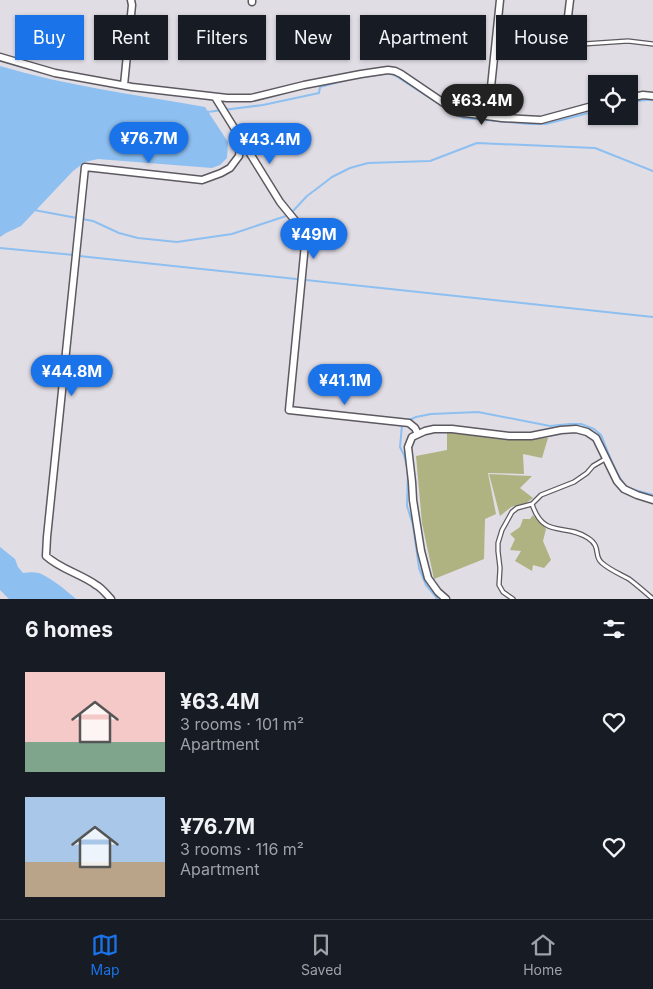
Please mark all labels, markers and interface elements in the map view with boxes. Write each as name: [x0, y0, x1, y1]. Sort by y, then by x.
chip: Buy: [15, 15, 84, 60]
chip: Rent: [94, 15, 168, 60]
chip: Filters: [178, 15, 266, 60]
chip: New: [276, 15, 350, 60]
chip: Apartment: [360, 15, 486, 60]
chip: House: [496, 15, 587, 60]
map controls: [588, 75, 638, 125]
button: locate: [588, 75, 638, 125]
pin: ¥63.4M: [441, 84, 523, 126]
text: ¥63.4M: [452, 90, 512, 110]
pin: ¥76.7M: [108, 121, 190, 164]
pin: ¥43.4M: [229, 122, 311, 165]
text: ¥76.7M: [120, 128, 178, 148]
text: ¥43.4M: [239, 129, 301, 149]
pin: ¥49M: [284, 218, 344, 260]
text: ¥49M: [291, 224, 337, 244]
pin: ¥44.8M: [31, 354, 113, 397]
text: ¥44.8M: [42, 361, 102, 381]
pin: ¥41.1M: [304, 364, 386, 406]
text: ¥41.1M: [319, 370, 371, 390]
icon: filters: [600, 615, 628, 643]
text: 6 homes: [25, 617, 113, 642]
text: ¥63.4M: [180, 689, 260, 714]
icon: home: [65, 692, 125, 752]
icon: heart: [600, 708, 628, 736]
text: 3 rooms · 101 m²: [180, 714, 304, 734]
text: Apartment: [180, 734, 260, 754]
text: ¥76.7M: [180, 814, 255, 839]
icon: home: [65, 817, 125, 877]
icon: heart: [600, 833, 628, 861]
text: 3 rooms · 116 m²: [180, 839, 304, 859]
text: Apartment: [180, 859, 260, 879]
tab: Map: [91, 931, 120, 978]
tab: Saved: [301, 931, 342, 978]
tab: Home: [523, 931, 562, 978]

